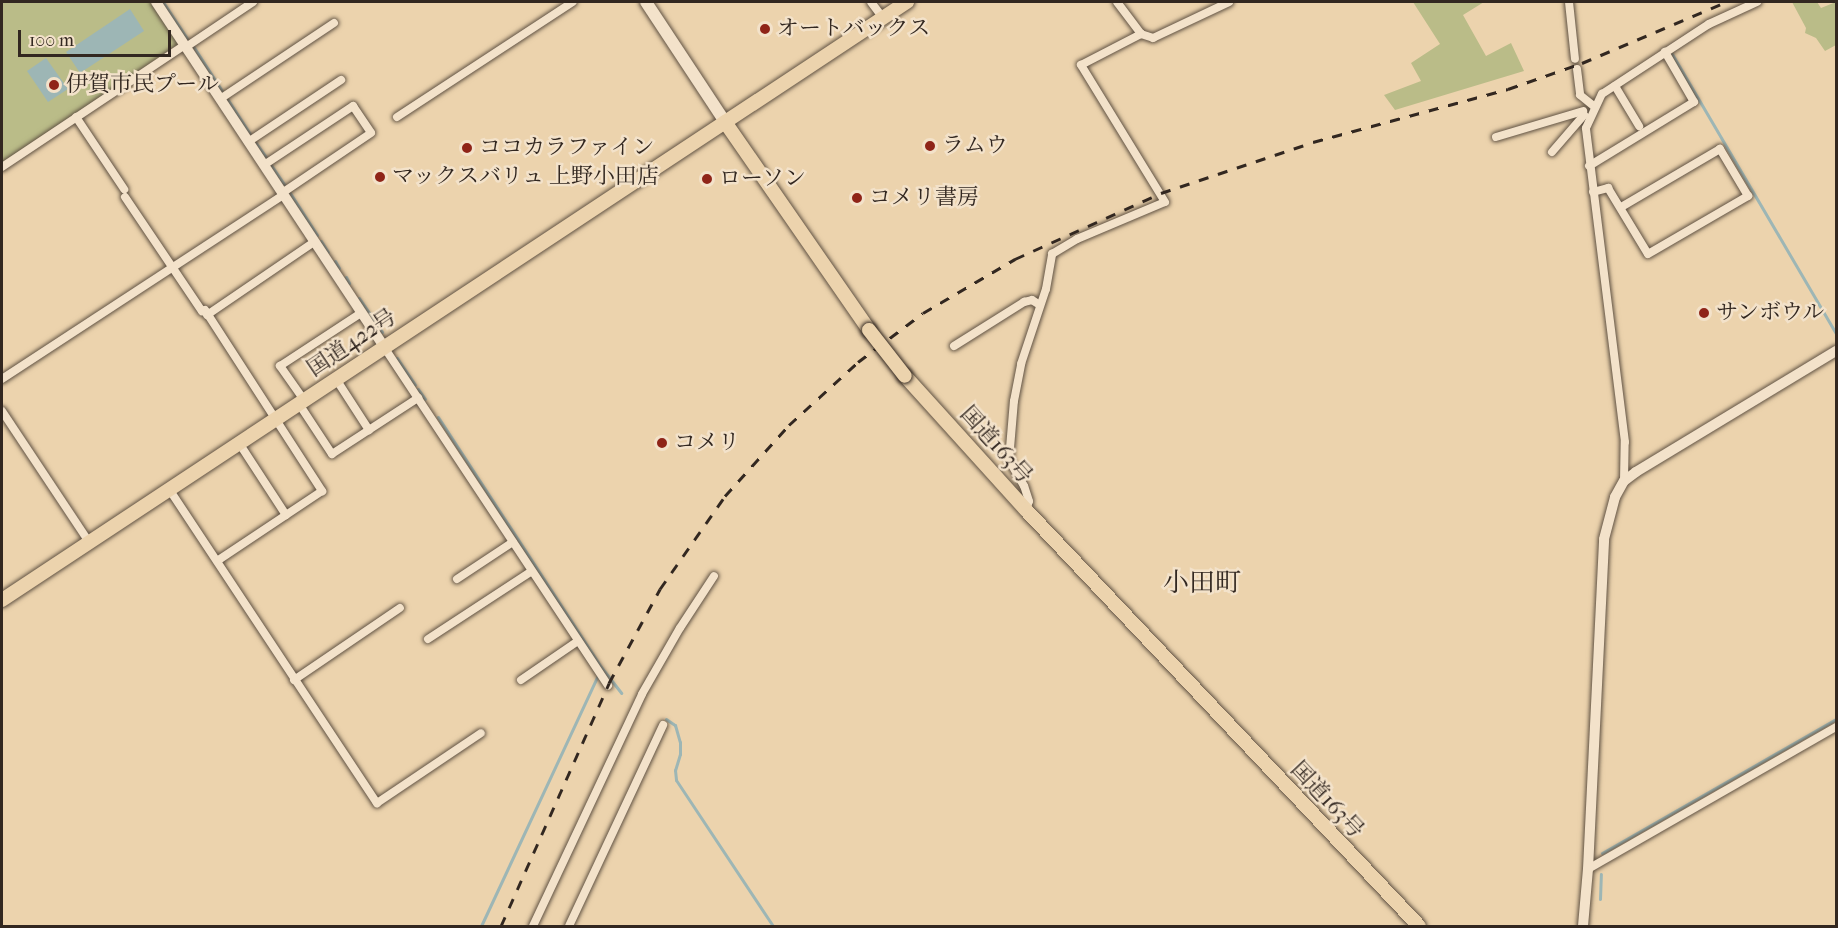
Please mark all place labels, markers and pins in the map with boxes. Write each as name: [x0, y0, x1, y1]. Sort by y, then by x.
place label: オートバックス: [777, 16, 931, 42]
marker: オートバックス: [758, 22, 772, 36]
place label: 伊賀市民プール: [66, 72, 219, 98]
marker: 伊賀市民プール: [47, 78, 61, 92]
place label: ラムウ: [942, 133, 1008, 159]
place label: ココカラファイン: [479, 135, 655, 161]
marker: ラムウ: [923, 139, 937, 153]
marker: ココカラファイン: [460, 141, 474, 155]
place label: マックスバリュ 上野小田店: [392, 164, 661, 190]
place label: ローソン: [719, 166, 807, 192]
marker: マックスバリュ 上野小田店: [373, 170, 387, 184]
marker: ローソン: [700, 172, 714, 186]
place label: コメリ書房: [869, 185, 979, 211]
marker: コメリ書房: [850, 191, 864, 205]
place label: サンボウル: [1716, 300, 1826, 326]
marker: サンボウル: [1697, 306, 1711, 320]
place label: コメリ: [674, 430, 740, 456]
marker: コメリ: [655, 436, 669, 450]

